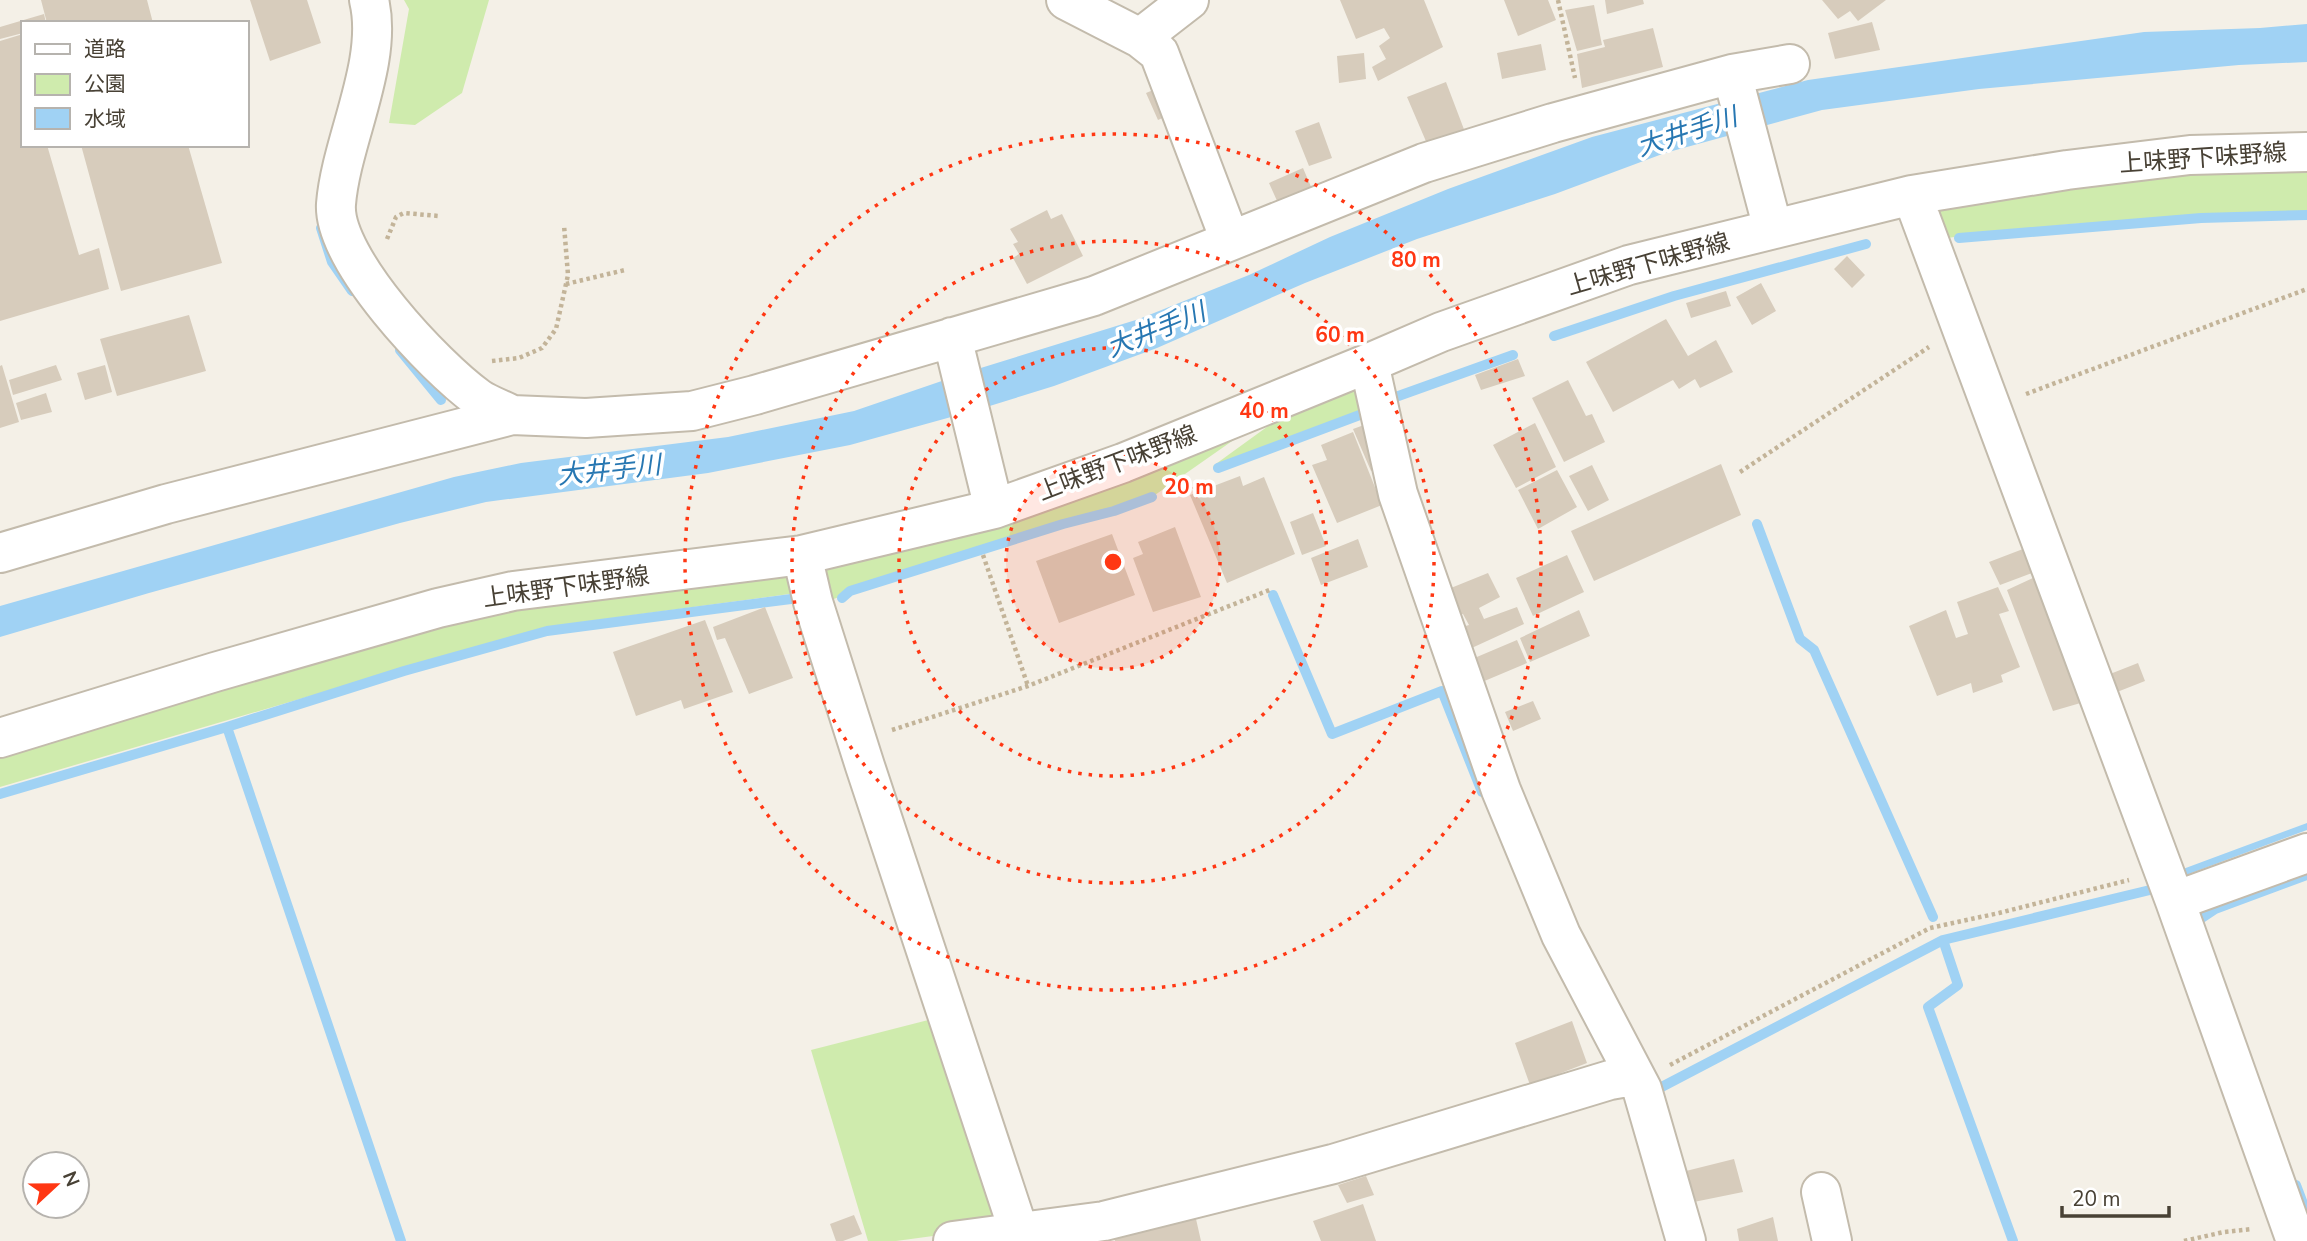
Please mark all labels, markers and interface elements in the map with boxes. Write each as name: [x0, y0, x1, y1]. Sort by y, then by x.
legend: [21, 21, 248, 147]
text: 道路: [84, 35, 126, 63]
text: 公園: [84, 70, 126, 98]
water label: 大井手川: [1632, 98, 1745, 165]
text: 水域: [84, 105, 126, 133]
street label: 上味野下味野線: [2118, 136, 2288, 180]
street label: 上味野下味野線: [1563, 225, 1733, 303]
text: 80 m: [1391, 246, 1441, 274]
water label: 大井手川: [1101, 293, 1214, 366]
text: 60 m: [1315, 321, 1365, 349]
text: 40 m: [1239, 397, 1289, 425]
street label: 上味野下味野線: [1033, 418, 1201, 508]
water label: 大井手川: [555, 447, 666, 493]
text: 20 m: [1164, 473, 1214, 501]
centre of rings: [1101, 550, 1125, 574]
street label: 上味野下味野線: [481, 559, 651, 615]
north arrow: [21, 1150, 91, 1220]
text: N: [56, 1168, 86, 1190]
scale bar: [2062, 1174, 2169, 1218]
text: 20 m: [2072, 1185, 2121, 1213]

